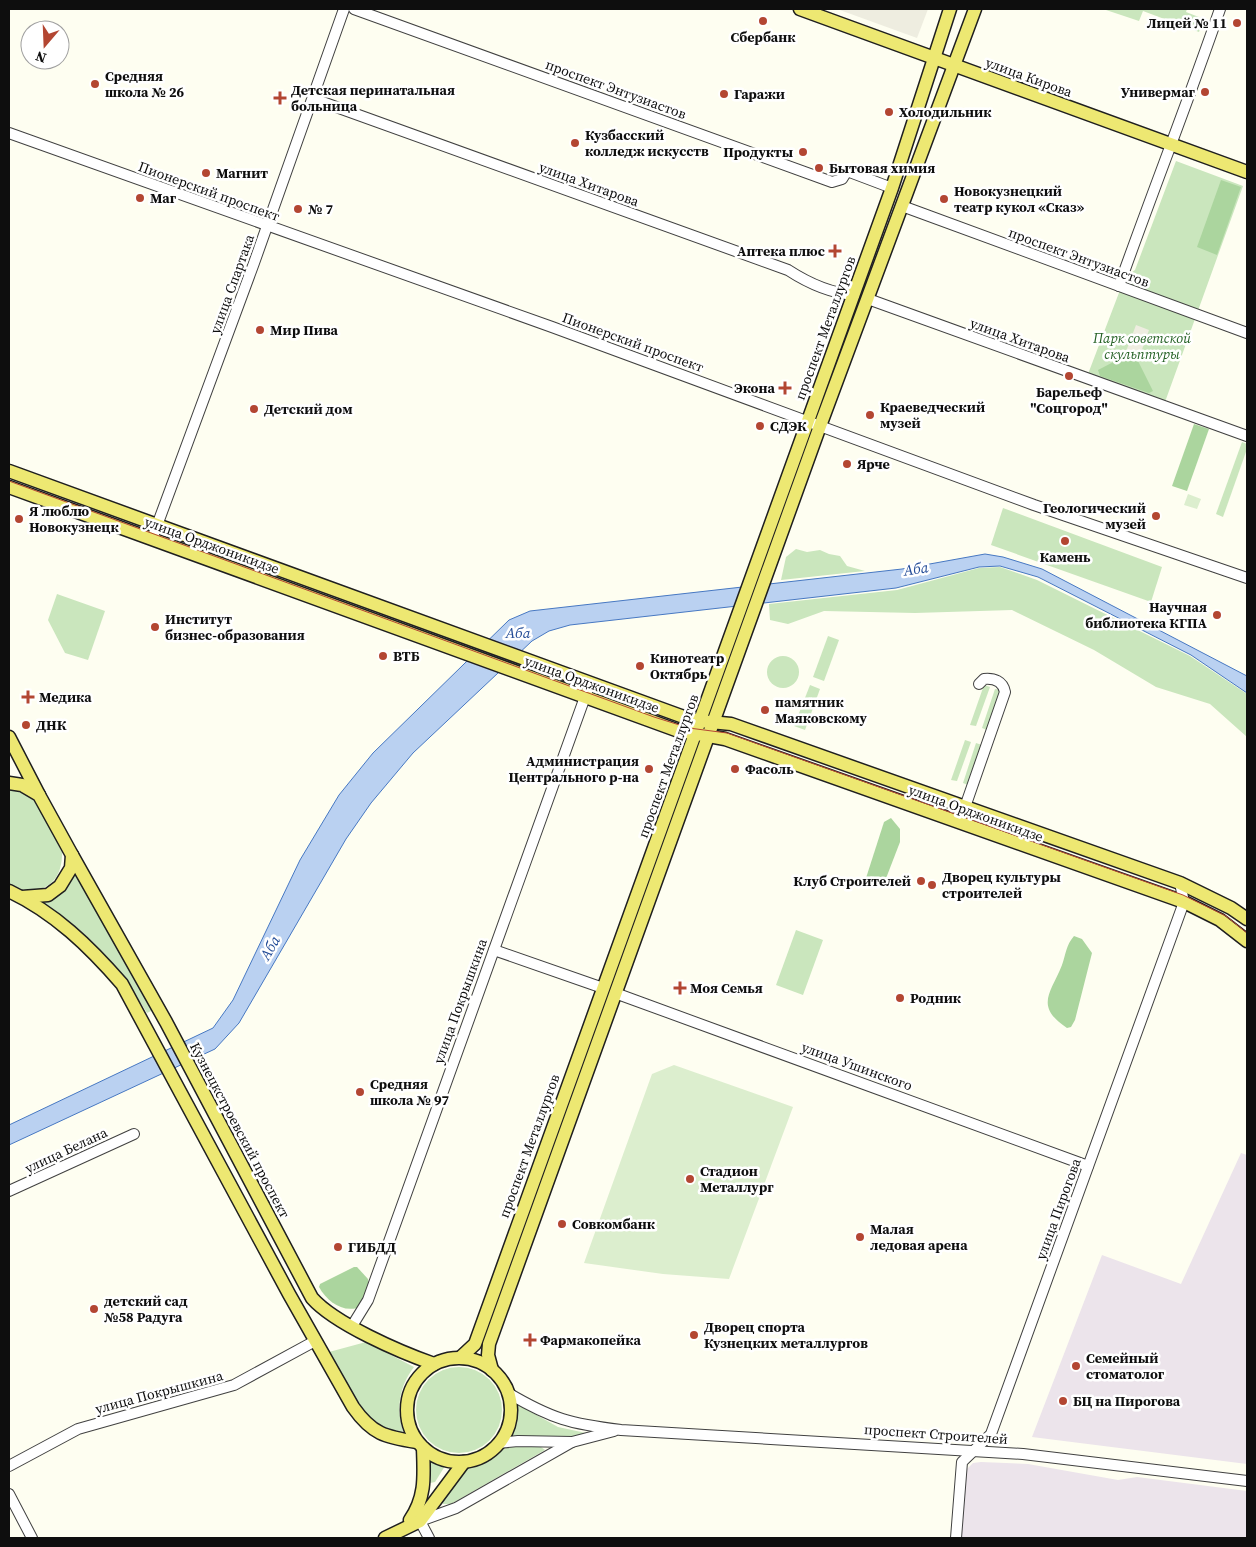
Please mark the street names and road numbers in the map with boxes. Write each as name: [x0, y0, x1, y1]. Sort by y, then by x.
street label: улица Кирова: [983, 52, 1076, 102]
street label: проспект Энтузиастов: [543, 54, 689, 124]
street label: Пионерский проспект: [135, 156, 283, 226]
street label: улица Хитарова: [536, 157, 643, 212]
street label: проспект Энтузиастов: [1006, 222, 1152, 292]
street label: улица Спартака: [205, 231, 260, 336]
street label: проспект Металлургов: [790, 253, 860, 403]
street label: Пионерский проспект: [559, 307, 707, 377]
street label: улица Хитарова: [967, 313, 1074, 368]
street label: улица Орджоникидзе: [142, 511, 282, 579]
street label: улица Орджоникидзе: [522, 650, 662, 718]
street label: проспект Металлургов: [633, 691, 703, 841]
street label: улица Орджоникидзе: [906, 779, 1046, 847]
street label: улица Покрышкина: [428, 935, 492, 1066]
street label: улица Ушинского: [799, 1037, 916, 1095]
street label: Кузнецкстроевский проспект: [185, 1039, 295, 1222]
street label: проспект Металлургов: [494, 1071, 564, 1221]
street label: улица Белана: [21, 1122, 111, 1178]
street label: улица Пирогова: [1030, 1155, 1086, 1262]
street label: улица Покрышкина: [93, 1365, 226, 1419]
street label: проспект Строителей: [863, 1419, 1009, 1449]

